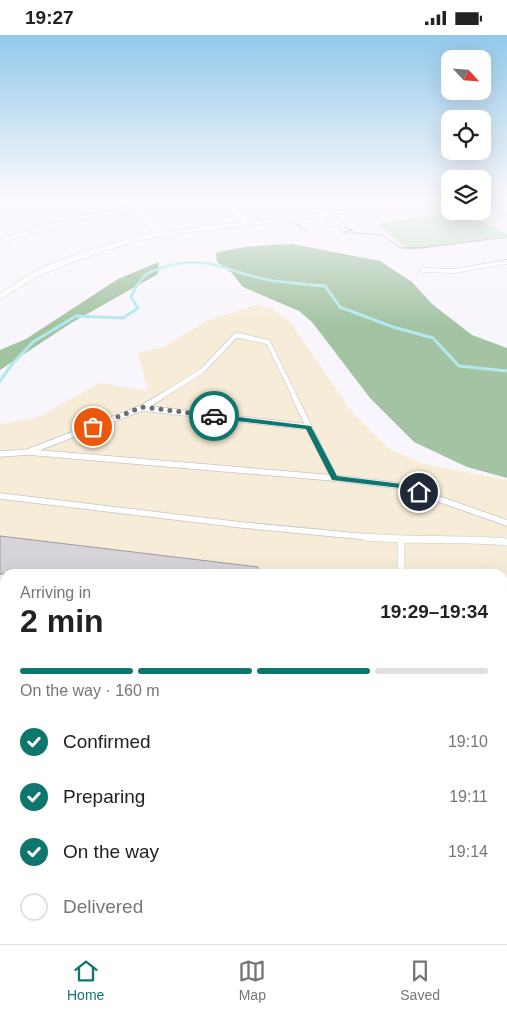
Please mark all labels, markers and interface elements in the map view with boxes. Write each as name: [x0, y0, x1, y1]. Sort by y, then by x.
text: 19:27: [25, 7, 74, 28]
north arrow: [441, 50, 491, 100]
map controls: [441, 50, 491, 220]
button: locate: [441, 110, 491, 160]
button: layers: [441, 170, 491, 220]
courier: [189, 391, 239, 441]
icon: car: [200, 402, 228, 430]
pin: [72, 406, 114, 448]
icon: bag: [79, 413, 107, 441]
pin: [398, 471, 440, 513]
icon: home: [405, 478, 433, 506]
text: Arriving in: [20, 584, 91, 601]
text: 19:29–19:34: [380, 601, 488, 622]
text: 2 min: [20, 603, 104, 639]
text: On the way · 160 m: [20, 682, 160, 699]
icon: check: [20, 728, 48, 756]
text: Confirmed: [63, 731, 151, 752]
text: 19:10: [448, 733, 488, 750]
icon: check: [20, 783, 48, 811]
text: Preparing: [63, 786, 145, 807]
text: 19:11: [449, 788, 488, 805]
icon: check: [20, 838, 48, 866]
text: On the way: [63, 841, 159, 862]
text: 19:14: [448, 843, 488, 860]
text: Delivered: [63, 896, 143, 917]
tab: Home: [67, 957, 104, 1003]
tab: Map: [238, 957, 266, 1003]
tab: Saved: [400, 957, 440, 1003]

